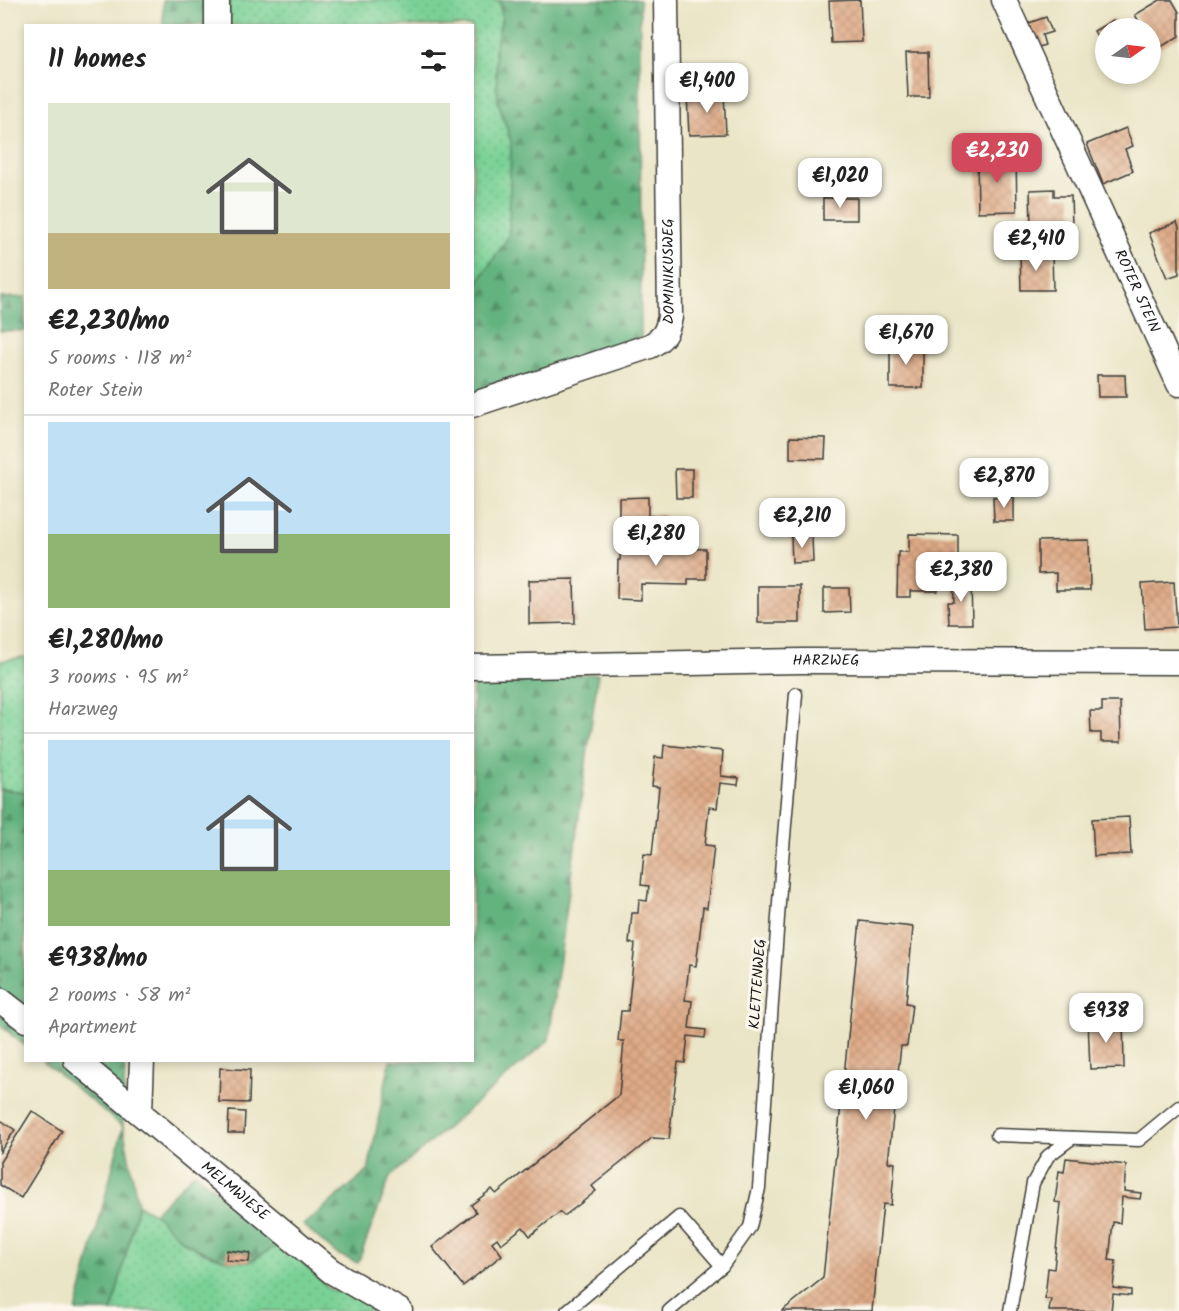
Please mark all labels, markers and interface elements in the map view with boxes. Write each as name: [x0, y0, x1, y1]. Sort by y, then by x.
north arrow: [1095, 18, 1161, 84]
map controls: [1095, 18, 1161, 84]
text: 11 homes: [48, 39, 146, 81]
icon: filters: [417, 44, 450, 77]
pin: €1,400: [658, 63, 756, 114]
text: €1,400: [679, 66, 735, 98]
pin: €2,230: [948, 133, 1046, 184]
text: €2,230: [966, 136, 1028, 168]
icon: home: [195, 142, 303, 250]
pin: €1,020: [791, 158, 889, 209]
text: €1,020: [812, 161, 868, 193]
street label: DOMINIKUSWEG: [657, 218, 682, 327]
pin: €2,410: [987, 221, 1085, 272]
text: €2,410: [1008, 224, 1064, 256]
street label: ROTER STEIN: [1107, 246, 1166, 337]
text: €2,230/mo: [48, 301, 170, 343]
pin: €1,670: [857, 315, 955, 366]
text: €1,670: [879, 318, 933, 350]
text: 5 rooms · 118 m²: [48, 343, 191, 375]
text: Roter Stein: [48, 375, 143, 407]
pin: €2,870: [955, 458, 1053, 509]
icon: home: [195, 461, 303, 569]
text: €2,870: [973, 461, 1035, 493]
pin: €2,210: [753, 498, 851, 549]
text: €2,210: [773, 501, 831, 533]
pin: €1,280: [607, 516, 705, 567]
text: €1,280: [627, 519, 685, 551]
pin: €2,380: [912, 552, 1010, 603]
text: €2,380: [930, 555, 992, 587]
text: €1,280/mo: [48, 620, 163, 662]
street label: HARZWEG: [792, 649, 859, 673]
text: 3 rooms · 95 m²: [48, 662, 188, 694]
text: Harzweg: [48, 694, 118, 726]
icon: home: [195, 779, 303, 887]
text: €938/mo: [48, 938, 148, 980]
street label: KLETTENWEG: [743, 938, 773, 1030]
text: 2 rooms · 58 m²: [48, 980, 190, 1012]
pin: €938: [1070, 993, 1142, 1044]
text: €938: [1083, 996, 1129, 1028]
text: Apartment: [48, 1012, 137, 1044]
pin: €1,060: [817, 1070, 915, 1121]
text: €1,060: [838, 1073, 894, 1105]
street label: MELMWIESE: [195, 1156, 275, 1228]

